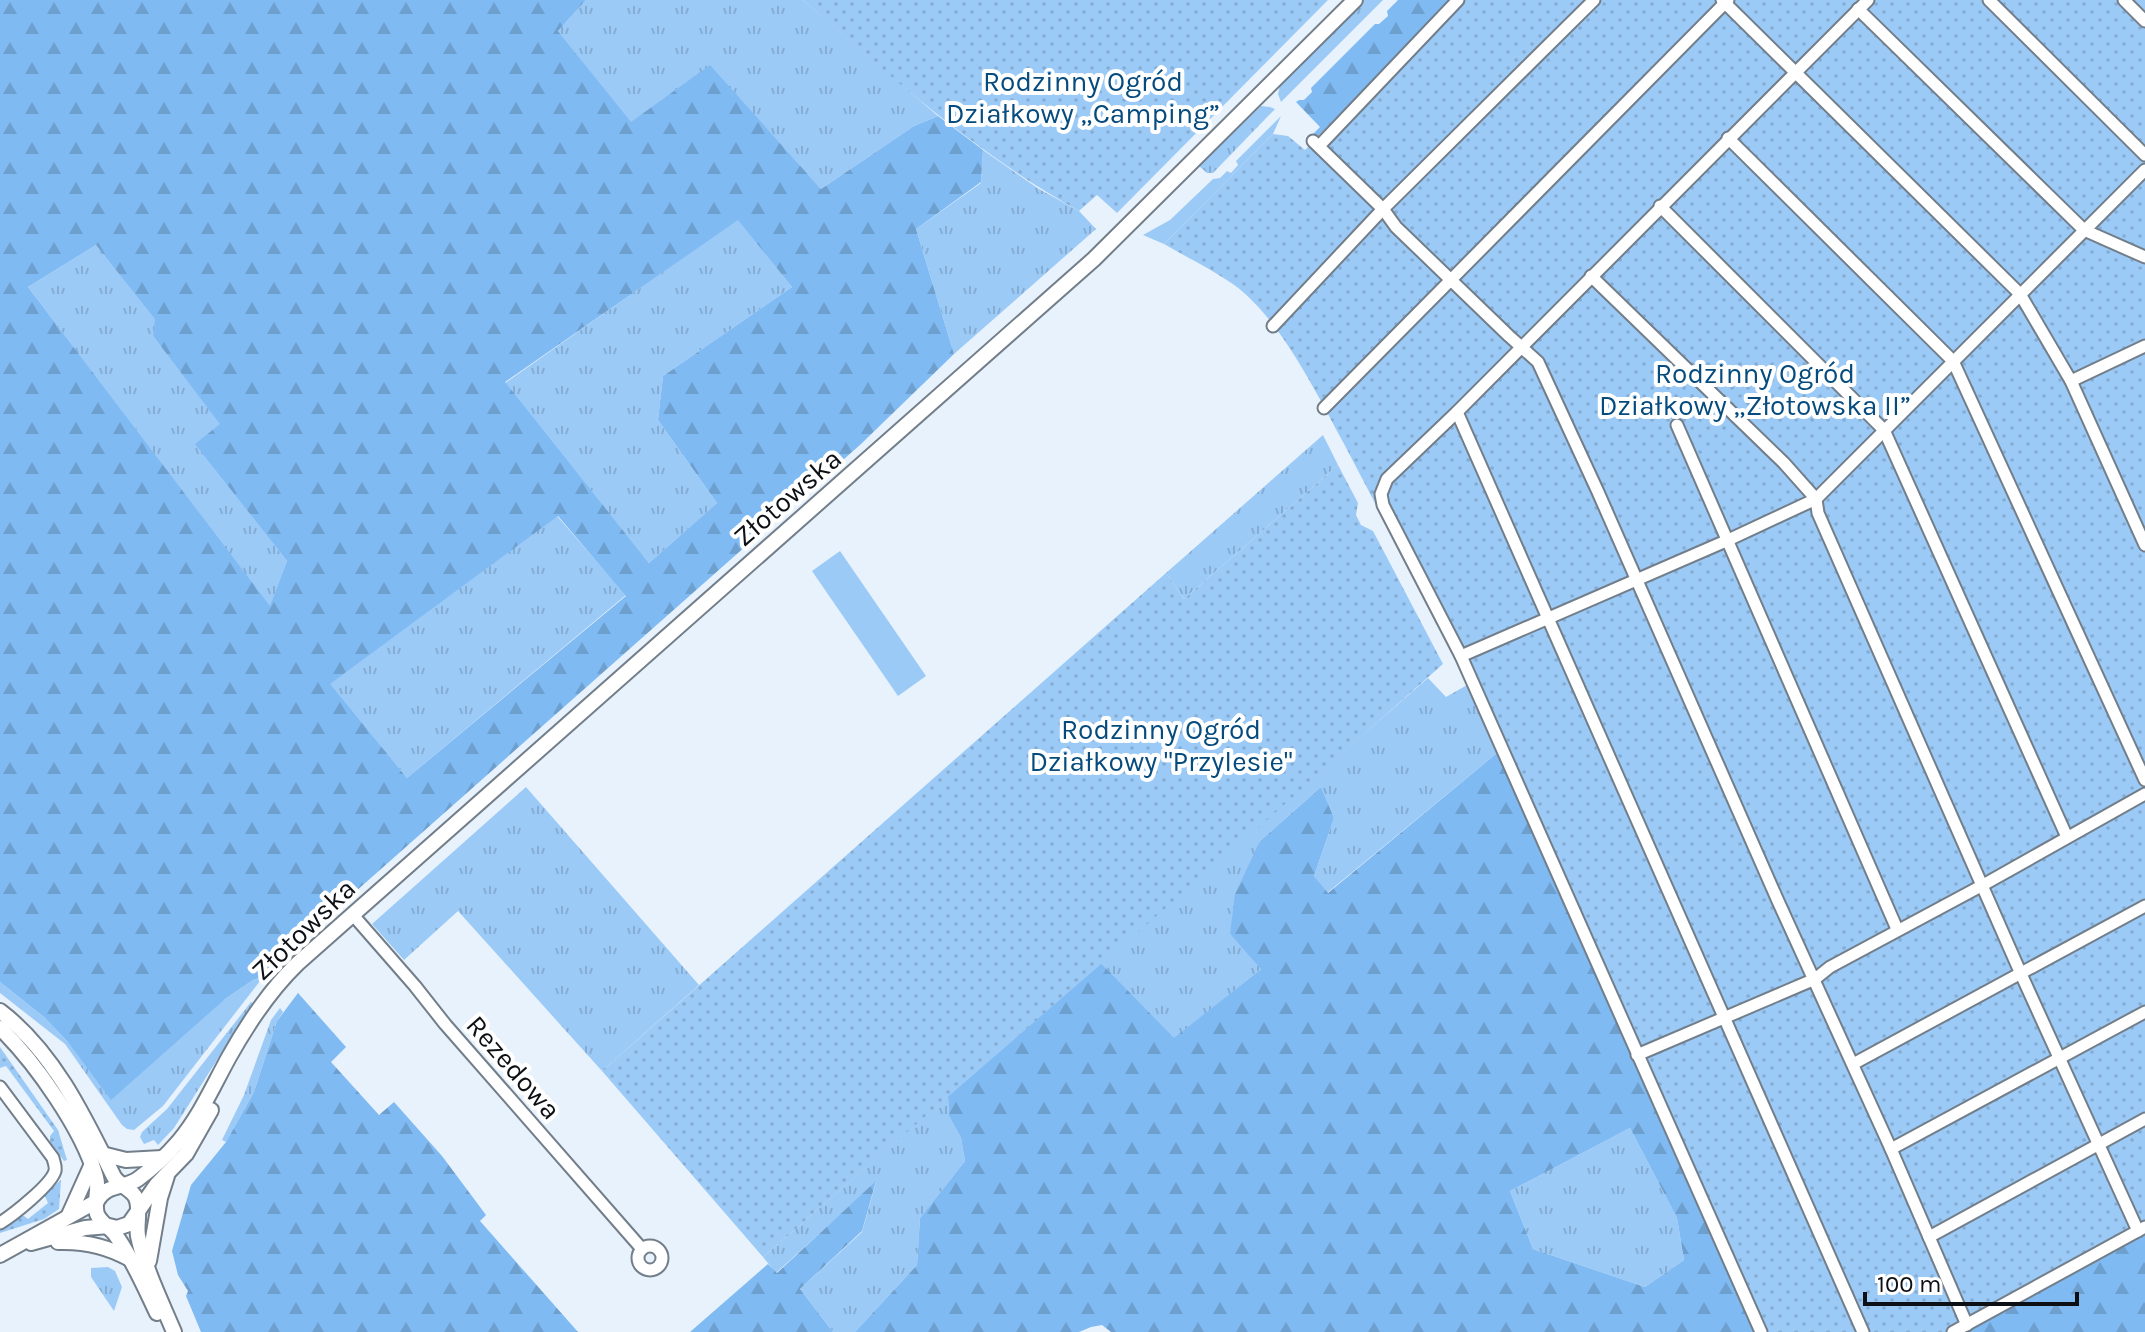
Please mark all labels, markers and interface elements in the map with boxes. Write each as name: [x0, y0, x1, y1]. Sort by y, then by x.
park label: Rodzinny Ogród Działkowy „Camping”: [946, 65, 1220, 130]
park label: Rodzinny Ogród Działkowy „Złotowska II”: [1599, 357, 1911, 422]
street label: Złotowska: [727, 442, 848, 553]
park label: Rodzinny Ogród Działkowy "Przylesie": [1029, 713, 1293, 778]
street label: Złotowska: [245, 872, 362, 987]
street label: Rezedowa: [460, 1009, 568, 1126]
scale bar: [1865, 1256, 2077, 1306]
text: 100 m: [1877, 1270, 1942, 1298]

